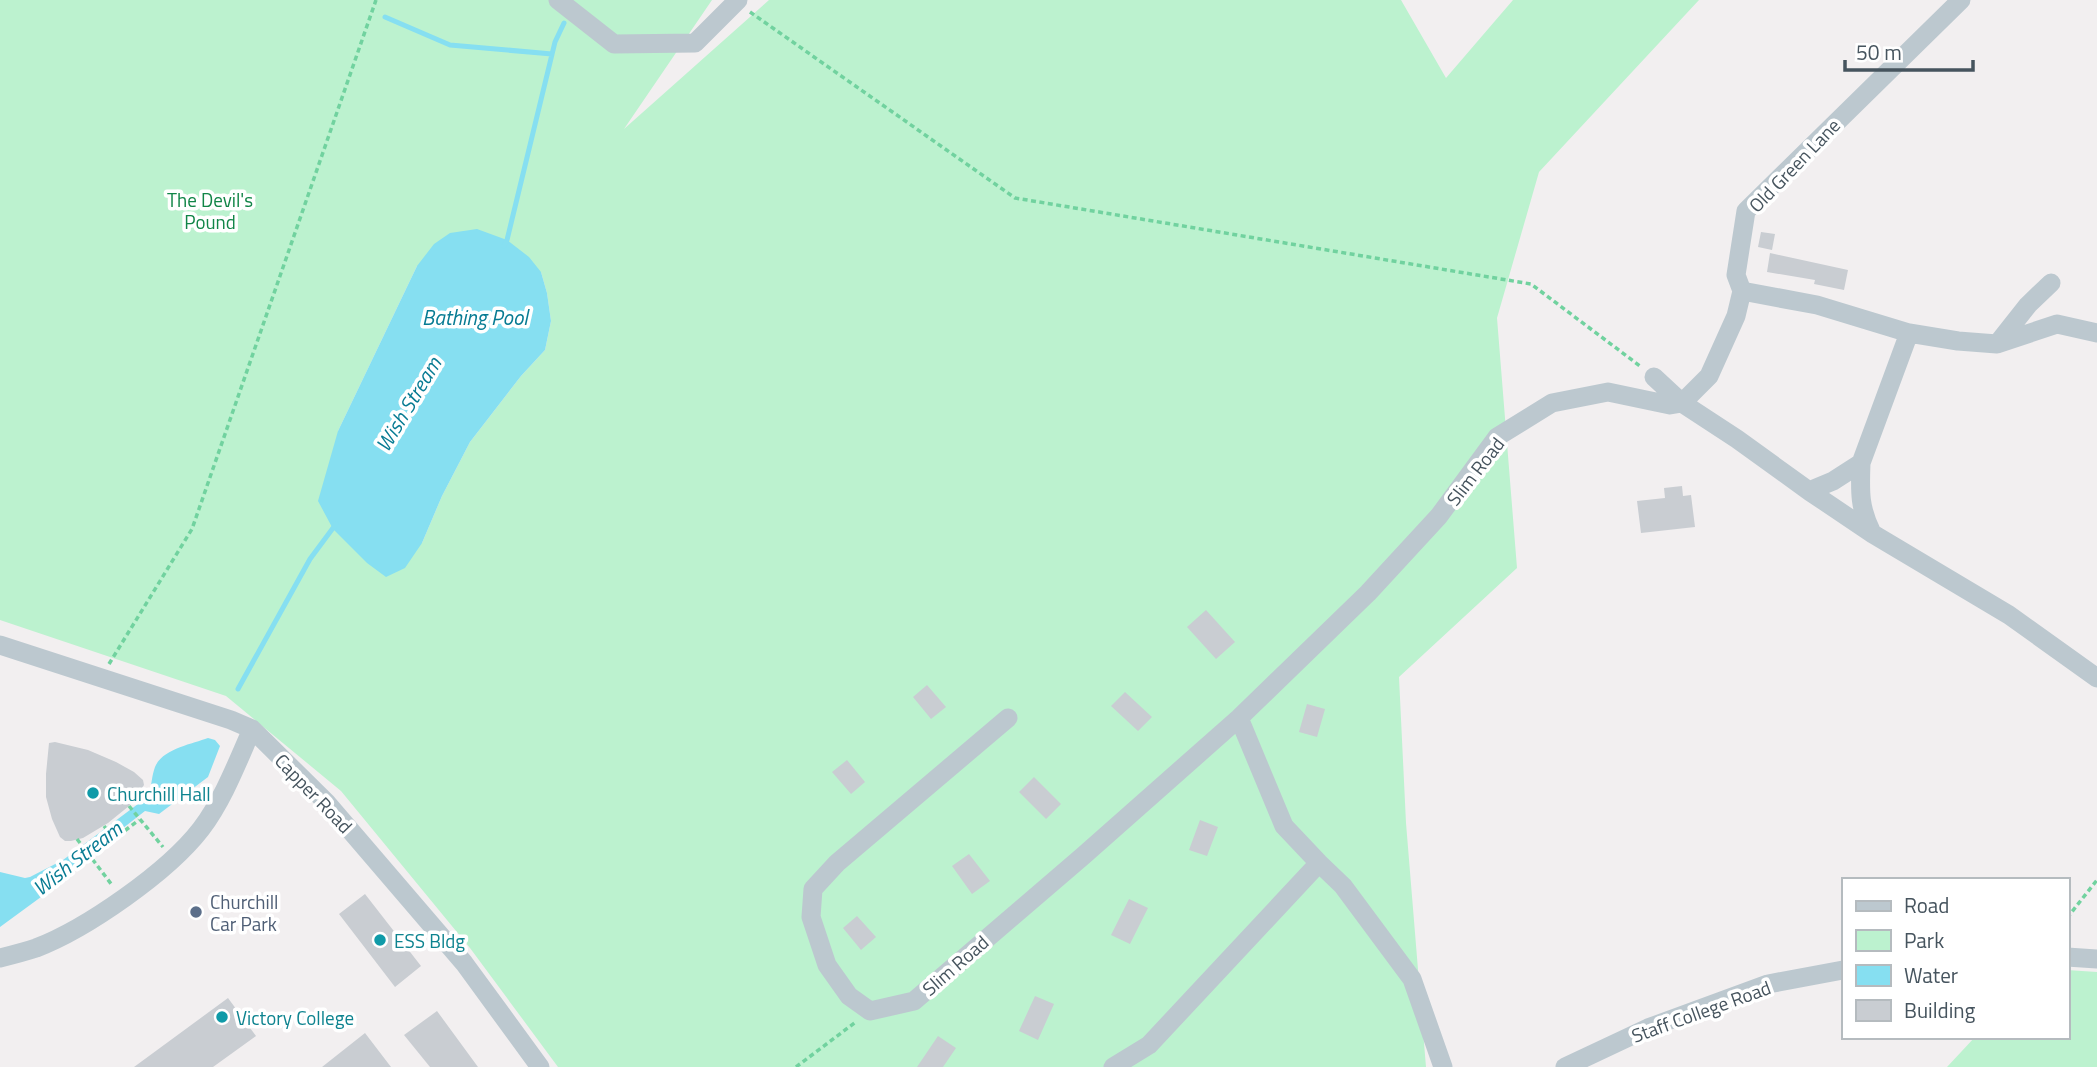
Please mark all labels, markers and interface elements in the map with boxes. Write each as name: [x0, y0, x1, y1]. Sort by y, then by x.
scale bar: [1845, 28, 1973, 72]
text: 50 m: [1856, 36, 1902, 68]
street label: Old Green Lane: [1741, 111, 1847, 219]
park label: The Devil's Pound: [167, 185, 253, 236]
water label: Bathing Pool: [422, 301, 530, 333]
water label: Wish Stream: [367, 350, 449, 458]
street label: Slim Road: [1439, 431, 1511, 511]
street label: Capper Road: [268, 746, 360, 840]
place label: Churchill Hall: [107, 779, 211, 808]
marker: Churchill Hall: [85, 785, 101, 801]
water label: Wish Stream: [25, 812, 129, 903]
legend: [1842, 878, 2069, 1039]
place label: Churchill Car Park: [210, 887, 278, 938]
text: Road: [1904, 889, 1949, 921]
marker: Churchill Car Park: [188, 904, 204, 920]
text: Park: [1904, 924, 1944, 956]
place label: ESS Bldg: [394, 926, 465, 955]
street label: Slim Road: [915, 928, 995, 1002]
marker: ESS Bldg: [372, 932, 388, 948]
text: Water: [1904, 959, 1958, 991]
street label: Staff College Road: [1627, 972, 1775, 1050]
text: Building: [1904, 994, 1976, 1026]
place label: Victory College: [236, 1003, 354, 1032]
marker: Victory College: [214, 1009, 230, 1025]

